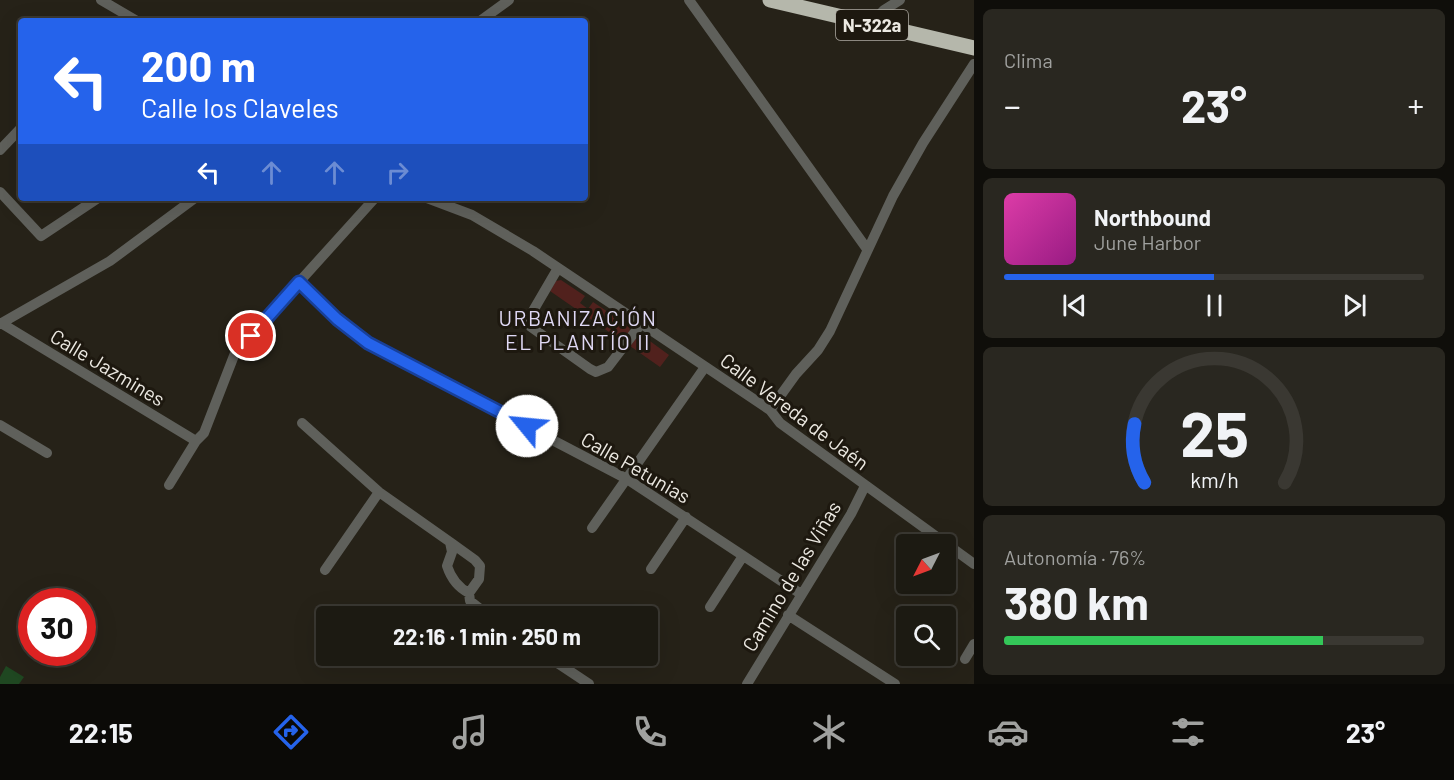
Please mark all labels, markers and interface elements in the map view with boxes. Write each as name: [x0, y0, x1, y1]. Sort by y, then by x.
road number: N-322a: [836, 10, 908, 40]
text: 200 m: [141, 40, 256, 90]
icon: left: [42, 42, 120, 120]
text: Clima: [1004, 48, 1053, 72]
text: 23°: [1181, 78, 1247, 132]
text: −: [1004, 85, 1021, 125]
text: +: [1407, 85, 1424, 125]
text: Calle los Claveles: [141, 91, 339, 123]
icon: left: [192, 156, 225, 189]
icon: ahead: [255, 156, 288, 189]
icon: ahead: [318, 156, 351, 189]
icon: right: [381, 156, 414, 189]
text: Northbound: [1094, 204, 1211, 230]
text: June Harbor: [1094, 230, 1201, 254]
icon: previous: [1058, 289, 1091, 322]
icon: pause: [1198, 289, 1231, 322]
icon: next: [1338, 289, 1371, 322]
district label: URBANIZACIÓN EL PLANTÍO II: [499, 305, 658, 354]
pin: [225, 310, 276, 361]
icon: arrive: [234, 319, 267, 352]
street label: Calle Jazmines: [46, 323, 170, 411]
street label: Calle Vereda de Jaén: [716, 347, 874, 475]
position arrow: [495, 394, 559, 458]
text: 25: [1180, 396, 1248, 470]
street label: Calle Petunias: [577, 426, 695, 508]
text: km/h: [1190, 468, 1238, 493]
street label: Camino de las Viñas: [737, 497, 845, 655]
north arrow: [896, 534, 956, 594]
map controls: [896, 534, 956, 666]
text: Autonomía · 76%: [1004, 545, 1146, 569]
text: 380 km: [1004, 575, 1149, 629]
speed limit sign: 30: [18, 588, 96, 666]
button: search: [896, 606, 956, 666]
text: 22:16 · 1 min · 250 m: [393, 623, 581, 649]
icon: directions: [270, 711, 312, 753]
icon: music: [449, 711, 491, 753]
icon: phone: [629, 711, 671, 753]
icon: climate: [808, 711, 850, 753]
icon: car: [987, 711, 1029, 753]
icon: filters: [1167, 711, 1209, 753]
text: 22:15: [69, 716, 133, 748]
text: 23°: [1346, 716, 1385, 748]

